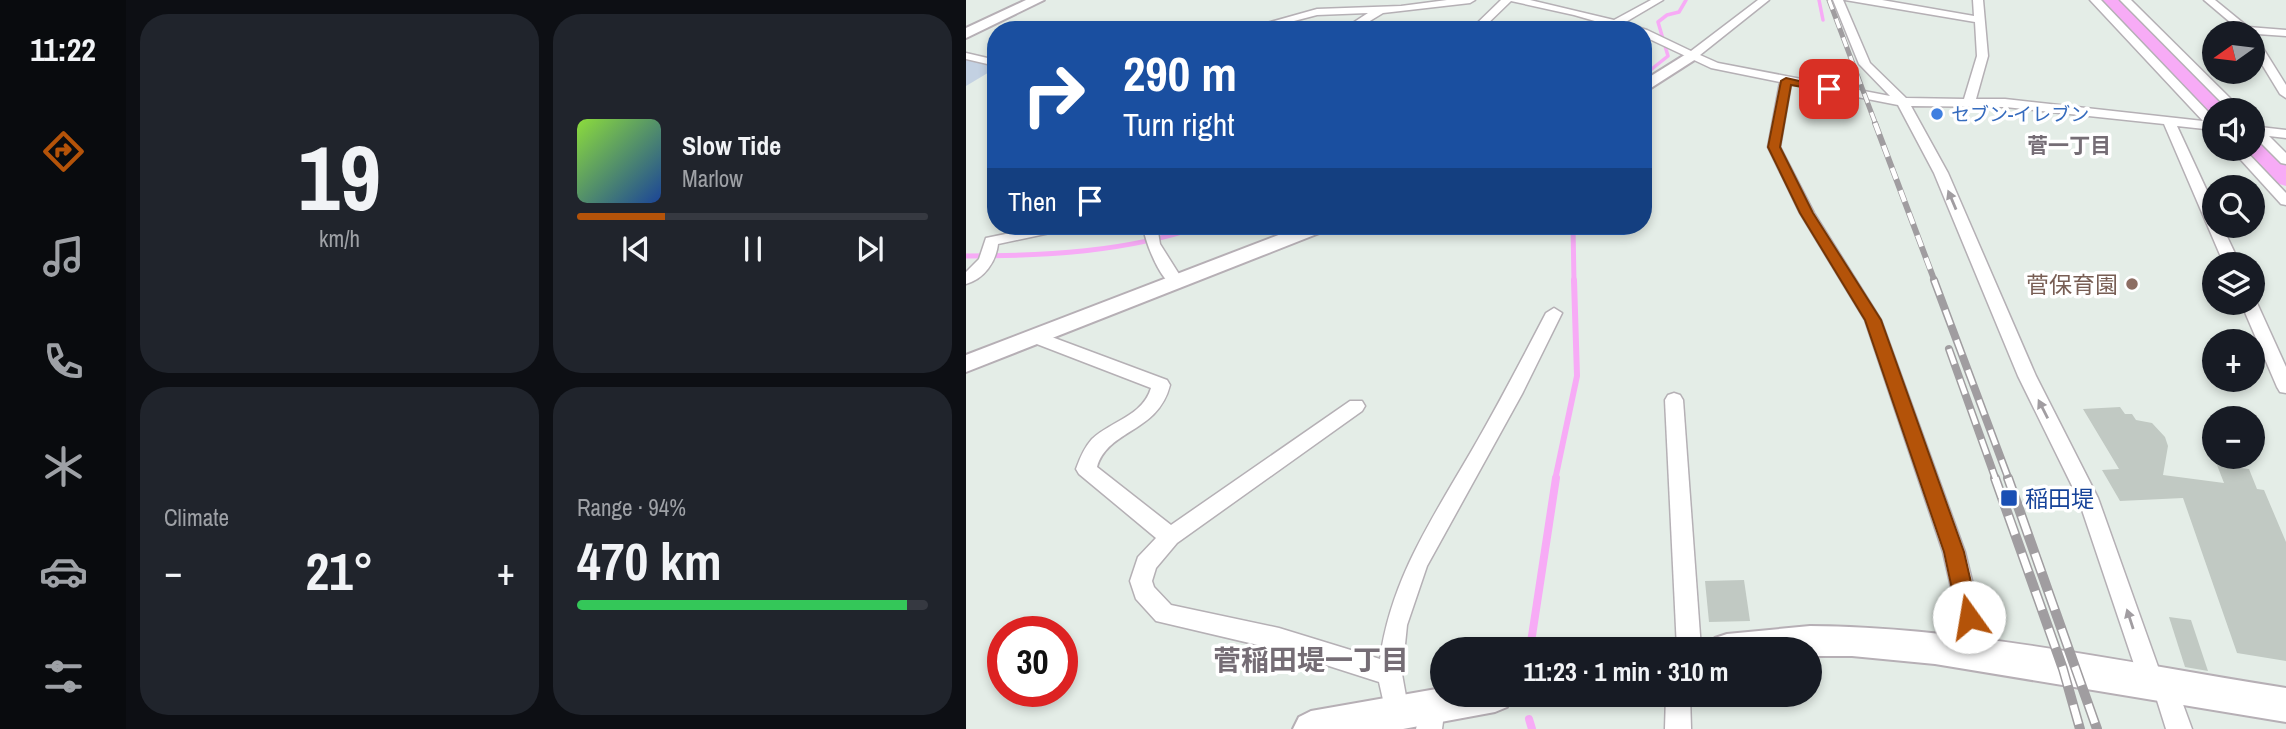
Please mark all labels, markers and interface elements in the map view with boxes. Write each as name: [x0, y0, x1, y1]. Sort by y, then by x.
north arrow: [2202, 21, 2264, 84]
map controls: [2202, 21, 2265, 469]
text: 11:22: [30, 28, 96, 71]
text: 290 m: [1123, 40, 1237, 106]
icon: right: [1008, 49, 1099, 140]
pin: [1799, 59, 1859, 119]
icon: arrive: [1810, 70, 1848, 108]
button: sound: [2202, 98, 2265, 161]
place label: セブン-イレブン: [1951, 101, 2089, 127]
text: Turn right: [1123, 103, 1235, 146]
marker: セブン-イレブン: [1929, 106, 1945, 122]
text: 19: [298, 116, 381, 238]
icon: directions: [39, 127, 88, 176]
text: Slow Tide: [682, 128, 781, 163]
district label: 菅一丁目: [2027, 131, 2111, 160]
text: Marlow: [682, 163, 743, 194]
button: search: [2202, 175, 2265, 238]
icon: arrive: [1071, 182, 1109, 220]
text: Then: [1008, 184, 1057, 219]
one-way arrow: [1946, 190, 1957, 211]
text: km/h: [319, 223, 360, 254]
icon: previous: [617, 230, 655, 268]
icon: pause: [734, 230, 772, 268]
icon: next: [851, 230, 889, 268]
icon: music: [39, 232, 88, 281]
button: layers: [2202, 252, 2265, 315]
place label: 菅保育園: [2026, 269, 2118, 300]
marker: 菅保育園: [2124, 276, 2140, 292]
button: +: [2202, 329, 2265, 392]
icon: phone: [39, 337, 88, 386]
one-way arrow: [2038, 399, 2049, 419]
button: −: [2202, 406, 2265, 469]
icon: climate: [39, 442, 88, 491]
place label: 稲田堤: [2025, 483, 2094, 514]
marker: 稲田堤: [1999, 488, 2019, 508]
text: Range · 94%: [577, 492, 686, 523]
text: Climate: [164, 502, 229, 533]
text: 470 km: [577, 526, 722, 596]
text: 21°: [305, 536, 374, 606]
text: −: [164, 546, 182, 597]
text: +: [497, 546, 515, 597]
icon: car: [39, 547, 88, 596]
position arrow: [1932, 580, 2006, 654]
one-way arrow: [2125, 608, 2135, 629]
speed limit sign: 30: [987, 616, 1078, 707]
district label: 菅稲田堤一丁目: [1213, 641, 1409, 679]
icon: filters: [39, 652, 88, 701]
text: 11:23 · 1 min · 310 m: [1523, 654, 1729, 689]

